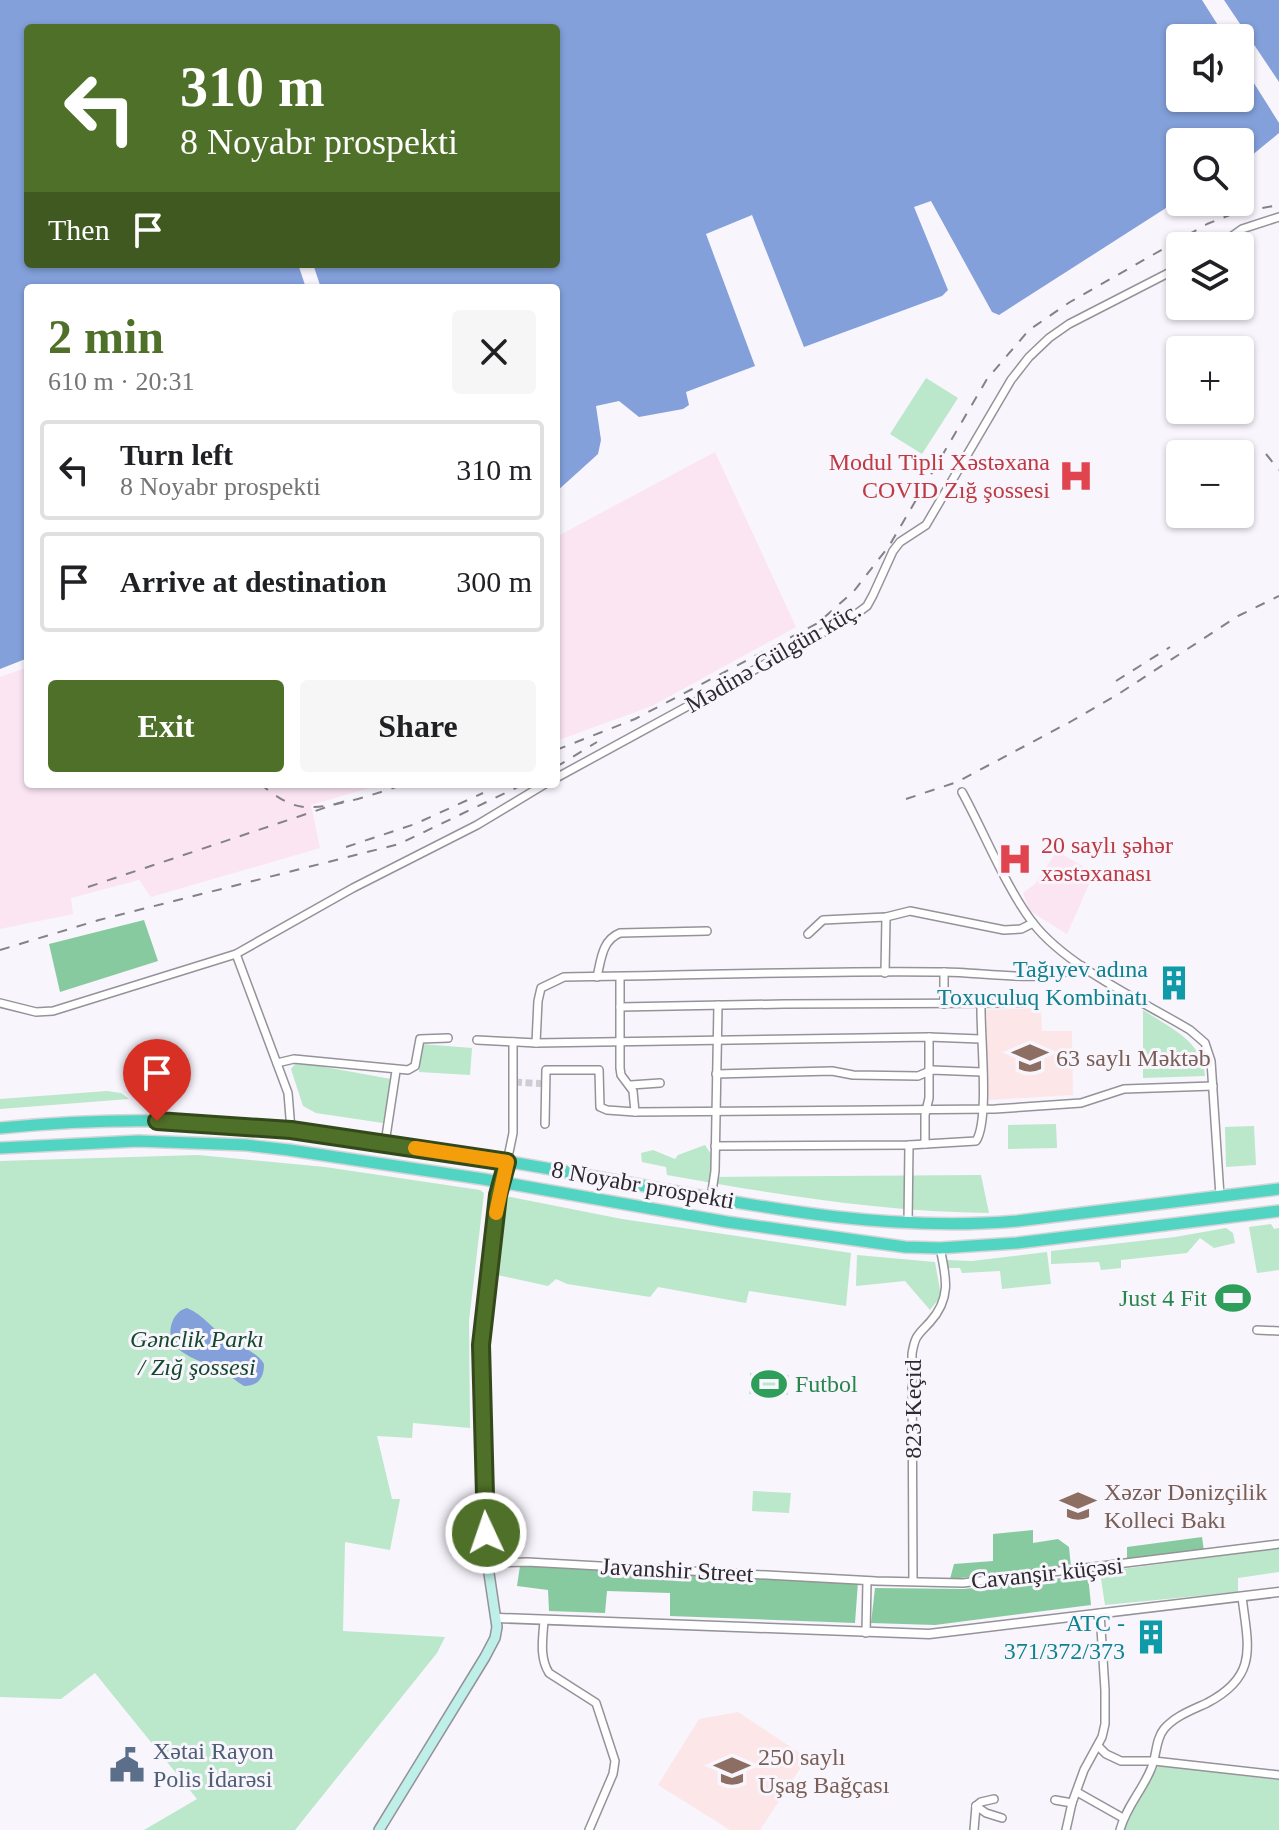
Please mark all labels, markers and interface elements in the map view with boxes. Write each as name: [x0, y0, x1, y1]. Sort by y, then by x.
map controls: [1166, 24, 1254, 528]
button: sound: [1166, 24, 1254, 112]
icon: left: [48, 56, 152, 160]
text: 310 m: [180, 56, 325, 118]
text: 8 Noyabr prospekti: [180, 122, 458, 162]
button: search: [1166, 128, 1254, 216]
icon: arrive: [126, 208, 170, 252]
text: Then: [48, 213, 110, 246]
button: layers: [1166, 232, 1254, 320]
text: 2 min: [48, 310, 164, 363]
button: close: [452, 310, 536, 394]
button: +: [1166, 336, 1254, 424]
text: 610 m · 20:31: [48, 367, 195, 396]
text: Turn left: [120, 438, 233, 471]
button: −: [1166, 440, 1254, 528]
icon: left: [52, 448, 96, 492]
place label: Modul Tipli Xəstəxana COVID Zığ şossesi: [829, 449, 1050, 503]
text: 310 m: [456, 453, 532, 486]
hospital icon: Modul Tipli Xəstəxana COVID Zığ şossesi: [1057, 457, 1095, 495]
text: 8 Noyabr prospekti: [120, 472, 321, 501]
icon: arrive: [52, 560, 96, 604]
text: Arrive at destination: [120, 565, 387, 598]
text: 300 m: [456, 565, 532, 598]
street label: Mədinə Gülgün küç.: [681, 596, 865, 718]
button: Exit: [48, 680, 284, 772]
button: Share: [300, 680, 536, 772]
place label: 20 saylı şəhər xəstəxanası: [1041, 832, 1173, 886]
hospital icon: 20 saylı şəhər xəstəxanası: [996, 840, 1034, 878]
place label: Tağıyev adına Toxuculuq Kombinatı: [937, 956, 1148, 1010]
building icon: Tağıyev adına Toxuculuq Kombinatı: [1155, 964, 1193, 1002]
pin: [123, 1039, 191, 1121]
school or university icon: 63 saylı Məktəb: [1011, 1039, 1049, 1077]
place label: 63 saylı Məktəb: [1056, 1045, 1211, 1071]
icon: arrive: [135, 1051, 179, 1095]
street label: 8 Noyabr prospekti: [550, 1156, 737, 1214]
sports icon: Just 4 Fit: [1214, 1279, 1252, 1317]
place label: Just 4 Fit: [1119, 1285, 1207, 1311]
park label: Gənclik Parkı / Zığ şossesi: [130, 1326, 264, 1380]
street label: 823 Keçid: [900, 1359, 926, 1459]
sports icon: Futbol: [750, 1365, 788, 1403]
place label: Futbol: [795, 1371, 858, 1397]
place label: Xəzər Dənizçilik Kolleci Bakı: [1104, 1479, 1267, 1533]
school or university icon: Xəzər Dənizçilik Kolleci Bakı: [1059, 1487, 1097, 1525]
position arrow: [444, 1491, 528, 1575]
street label: Cavanşir küçəsi: [970, 1552, 1125, 1594]
street label: Javanshir Street: [600, 1553, 754, 1587]
place label: ATC - 371/372/373: [1004, 1610, 1125, 1664]
building icon: ATC - 371/372/373: [1132, 1618, 1170, 1656]
place label: Xətai Rayon Polis İdarəsi: [153, 1738, 274, 1792]
place label: 250 saylı Uşag Bağçası: [758, 1744, 890, 1798]
public building icon: Xətai Rayon Polis İdarəsi: [108, 1746, 146, 1784]
school or university icon: 250 saylı Uşag Bağçası: [713, 1752, 751, 1790]

